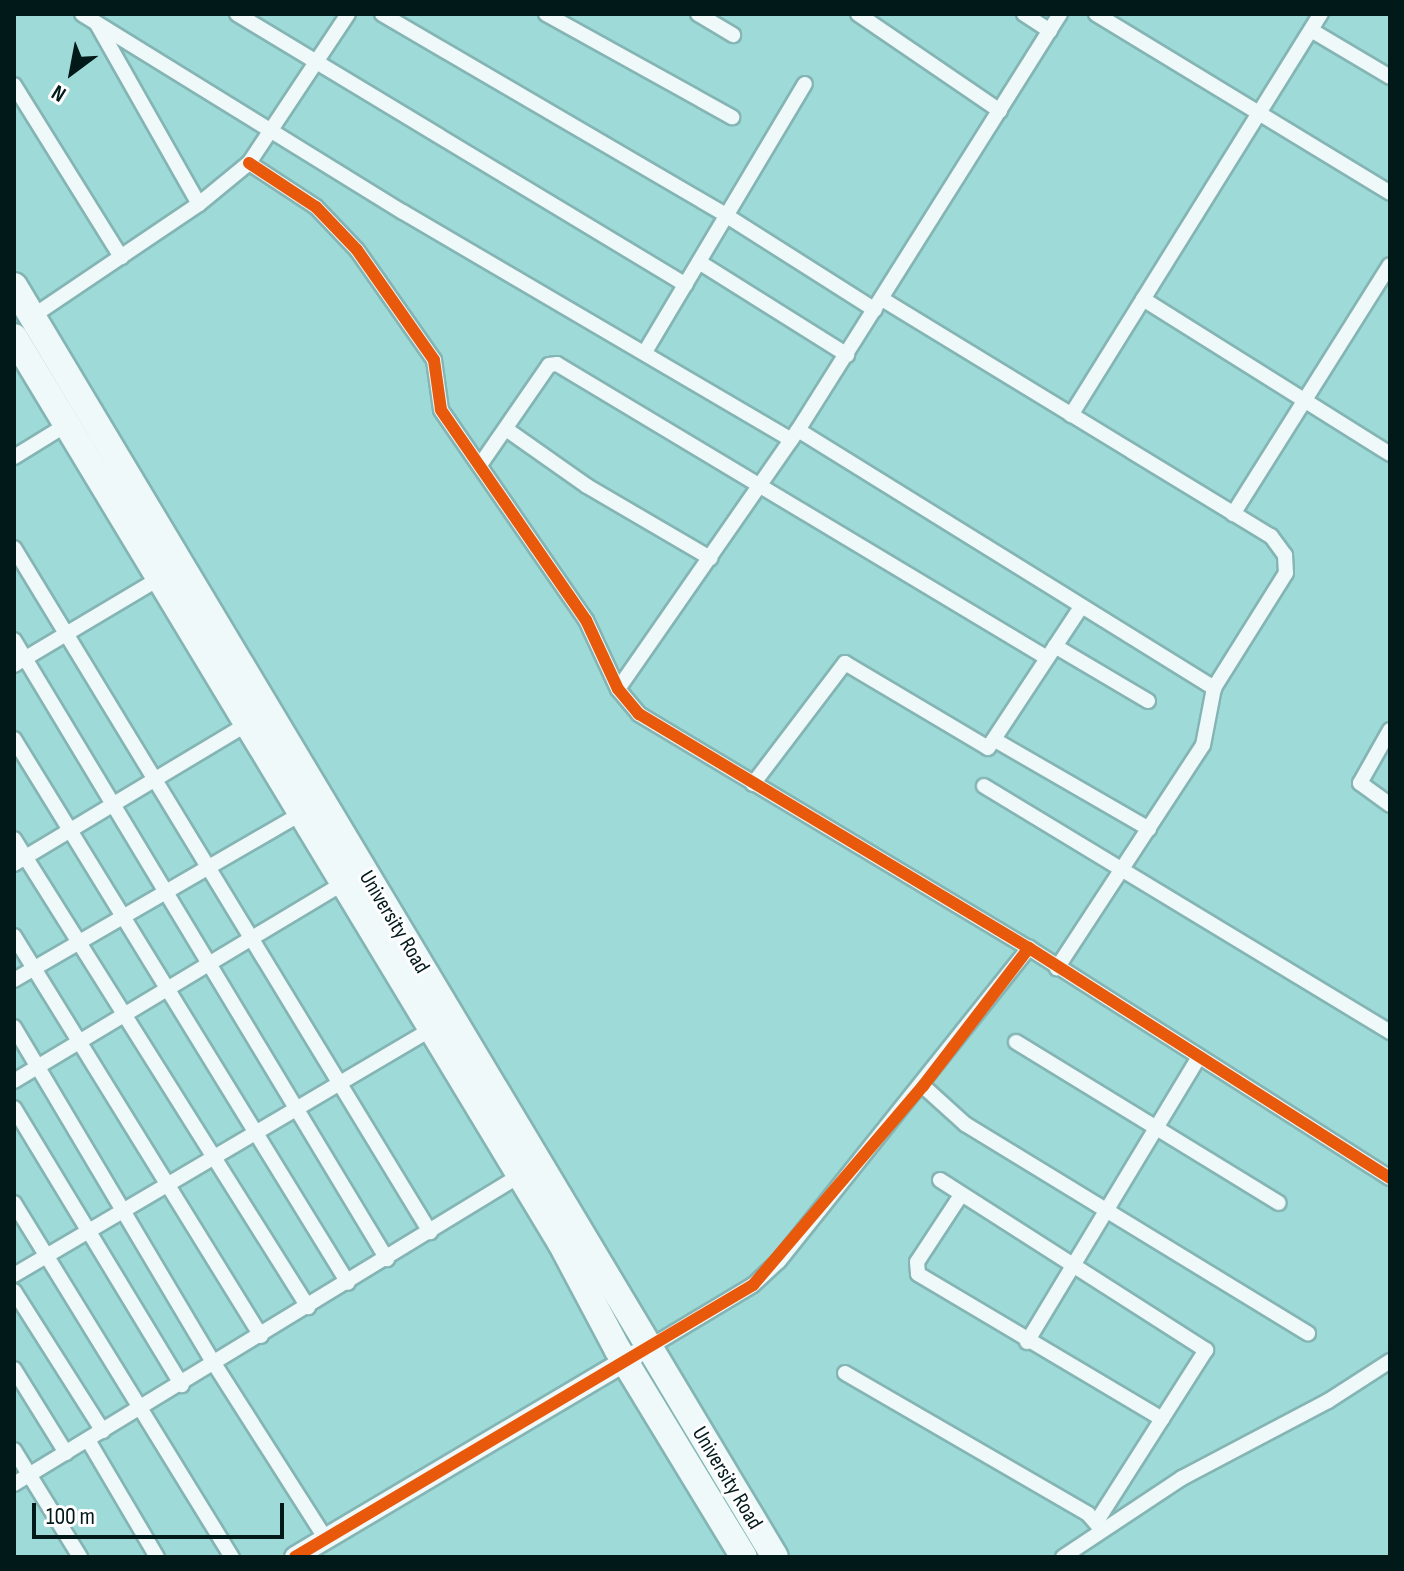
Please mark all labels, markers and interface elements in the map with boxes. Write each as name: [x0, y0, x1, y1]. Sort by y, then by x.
north arrow: [32, 32, 112, 112]
text: N: [47, 78, 71, 107]
street label: University Road: [353, 866, 435, 978]
street label: University Road: [686, 1422, 768, 1534]
scale bar: [36, 1487, 288, 1537]
text: 100 m: [46, 1502, 95, 1531]

